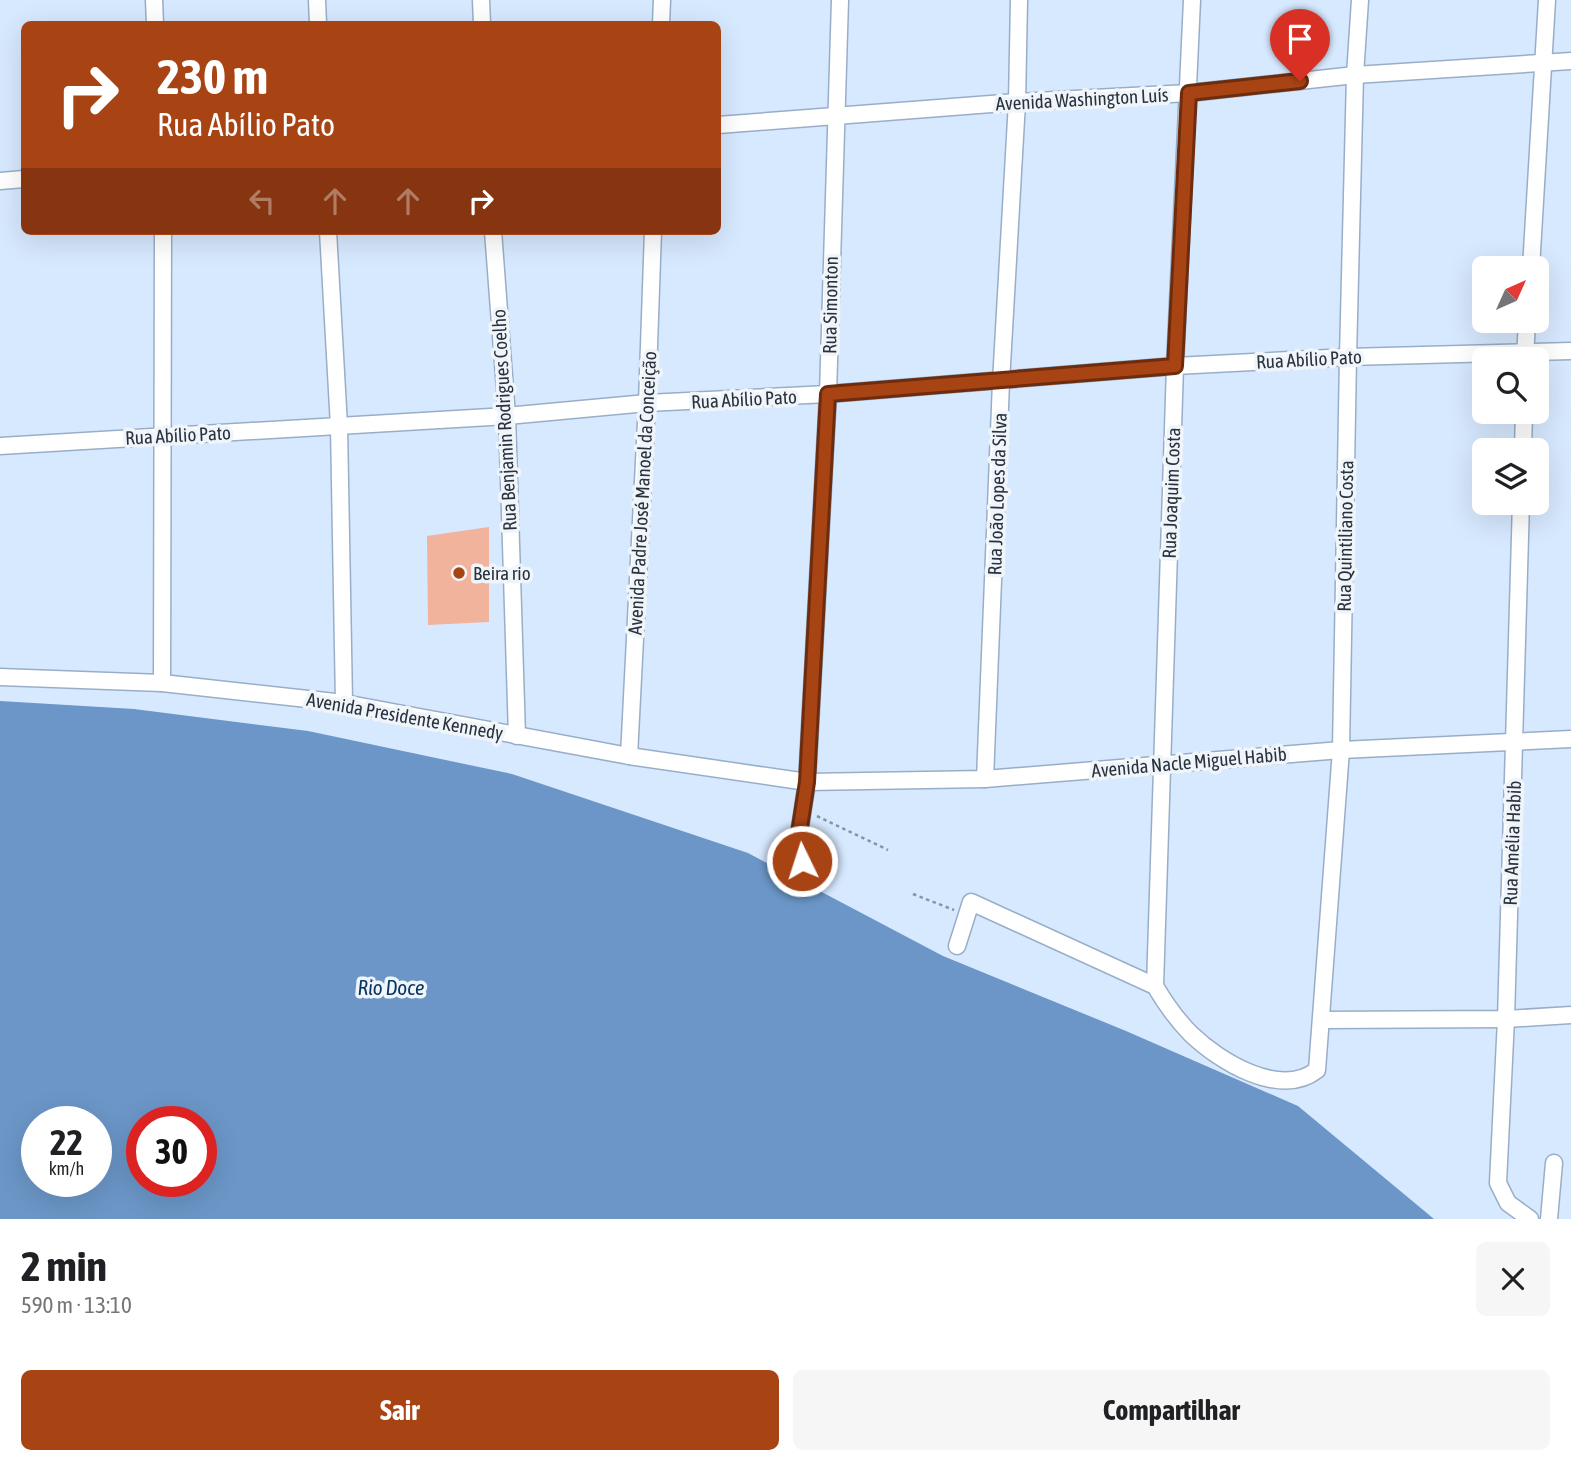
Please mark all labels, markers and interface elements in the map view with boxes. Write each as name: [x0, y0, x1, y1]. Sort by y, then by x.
pin: [1270, 9, 1330, 81]
icon: arrive: [1281, 20, 1319, 58]
text: 230 m: [157, 48, 268, 104]
icon: right: [42, 49, 133, 140]
street label: Avenida Washington Luís: [995, 83, 1169, 115]
text: Rua Abílio Pato: [157, 106, 335, 143]
icon: left: [243, 182, 281, 220]
icon: ahead: [316, 182, 354, 220]
icon: ahead: [389, 182, 427, 220]
icon: right: [462, 182, 500, 220]
street label: Rua Simonton: [818, 256, 842, 354]
north arrow: [1472, 256, 1549, 332]
map controls: [1472, 256, 1549, 515]
street label: Rua Benjamin Rodrigues Coelho: [487, 309, 521, 531]
street label: Rua Abílio Pato: [1256, 345, 1362, 373]
button: search: [1472, 347, 1549, 424]
street label: Avenida Padre José Manoel da Conceição: [624, 351, 660, 635]
street label: Rua Abílio Pato: [691, 385, 797, 413]
street label: Rua João Lopes da Silva: [983, 412, 1011, 576]
street label: Rua Abílio Pato: [125, 421, 231, 449]
street label: Rua Joaquim Costa: [1158, 427, 1184, 559]
button: layers: [1472, 438, 1549, 515]
street label: Rua Quintiliano Costa: [1333, 460, 1357, 612]
place label: Beira rio: [473, 562, 531, 584]
marker: Beira rio: [451, 565, 467, 581]
street label: Avenida Presidente Kennedy: [305, 688, 505, 744]
street label: Avenida Nacle Miguel Habib: [1091, 743, 1287, 781]
street label: Rua Amélia Habib: [1499, 780, 1525, 906]
position arrow: [765, 824, 839, 898]
water label: Rio Doce: [357, 975, 425, 999]
speed limit sign: 30: [126, 1106, 217, 1197]
text: 22: [50, 1122, 83, 1162]
text: km/h: [49, 1158, 84, 1179]
text: 2 min: [21, 1242, 107, 1290]
button: close: [1476, 1242, 1550, 1316]
text: 590 m · 13:10: [21, 1292, 132, 1318]
button: Sair: [21, 1370, 779, 1450]
button: Compartilhar: [793, 1370, 1550, 1450]

